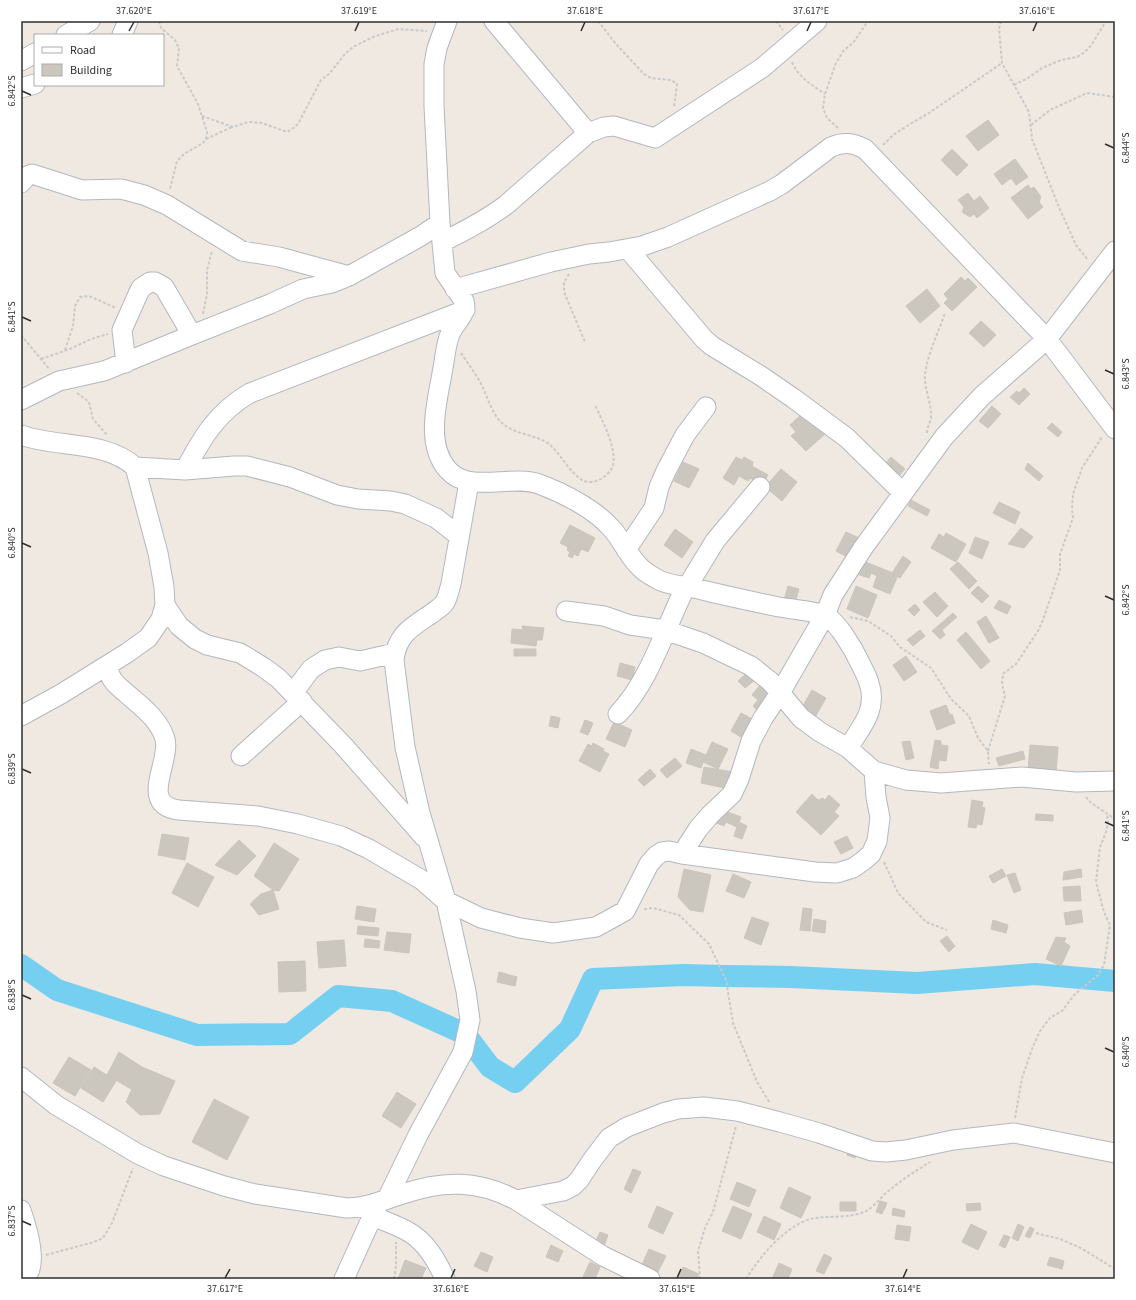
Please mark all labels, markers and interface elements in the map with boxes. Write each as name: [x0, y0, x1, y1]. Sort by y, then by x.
text: 37.620°E: [116, 4, 152, 18]
text: 37.619°E: [341, 4, 377, 18]
text: 37.618°E: [567, 4, 603, 18]
text: 37.617°E: [793, 4, 829, 18]
text: 37.616°E: [1019, 4, 1055, 18]
legend: [34, 34, 164, 86]
text: Road: [70, 42, 96, 59]
text: Building: [70, 62, 112, 79]
text: 6.842°S: [5, 75, 19, 107]
text: 6.844°S: [1119, 132, 1133, 164]
text: 6.841°S: [5, 301, 19, 333]
text: 6.843°S: [1119, 358, 1133, 390]
text: 6.840°S: [5, 527, 19, 559]
text: 6.842°S: [1119, 584, 1133, 616]
text: 6.839°S: [5, 753, 19, 785]
text: 6.841°S: [1119, 810, 1133, 842]
text: 6.838°S: [5, 979, 19, 1011]
text: 6.840°S: [1119, 1036, 1133, 1068]
text: 6.837°S: [5, 1205, 19, 1237]
text: 37.617°E: [207, 1282, 243, 1296]
text: 37.616°E: [433, 1282, 469, 1296]
text: 37.615°E: [659, 1282, 695, 1296]
text: 37.614°E: [885, 1282, 921, 1296]

